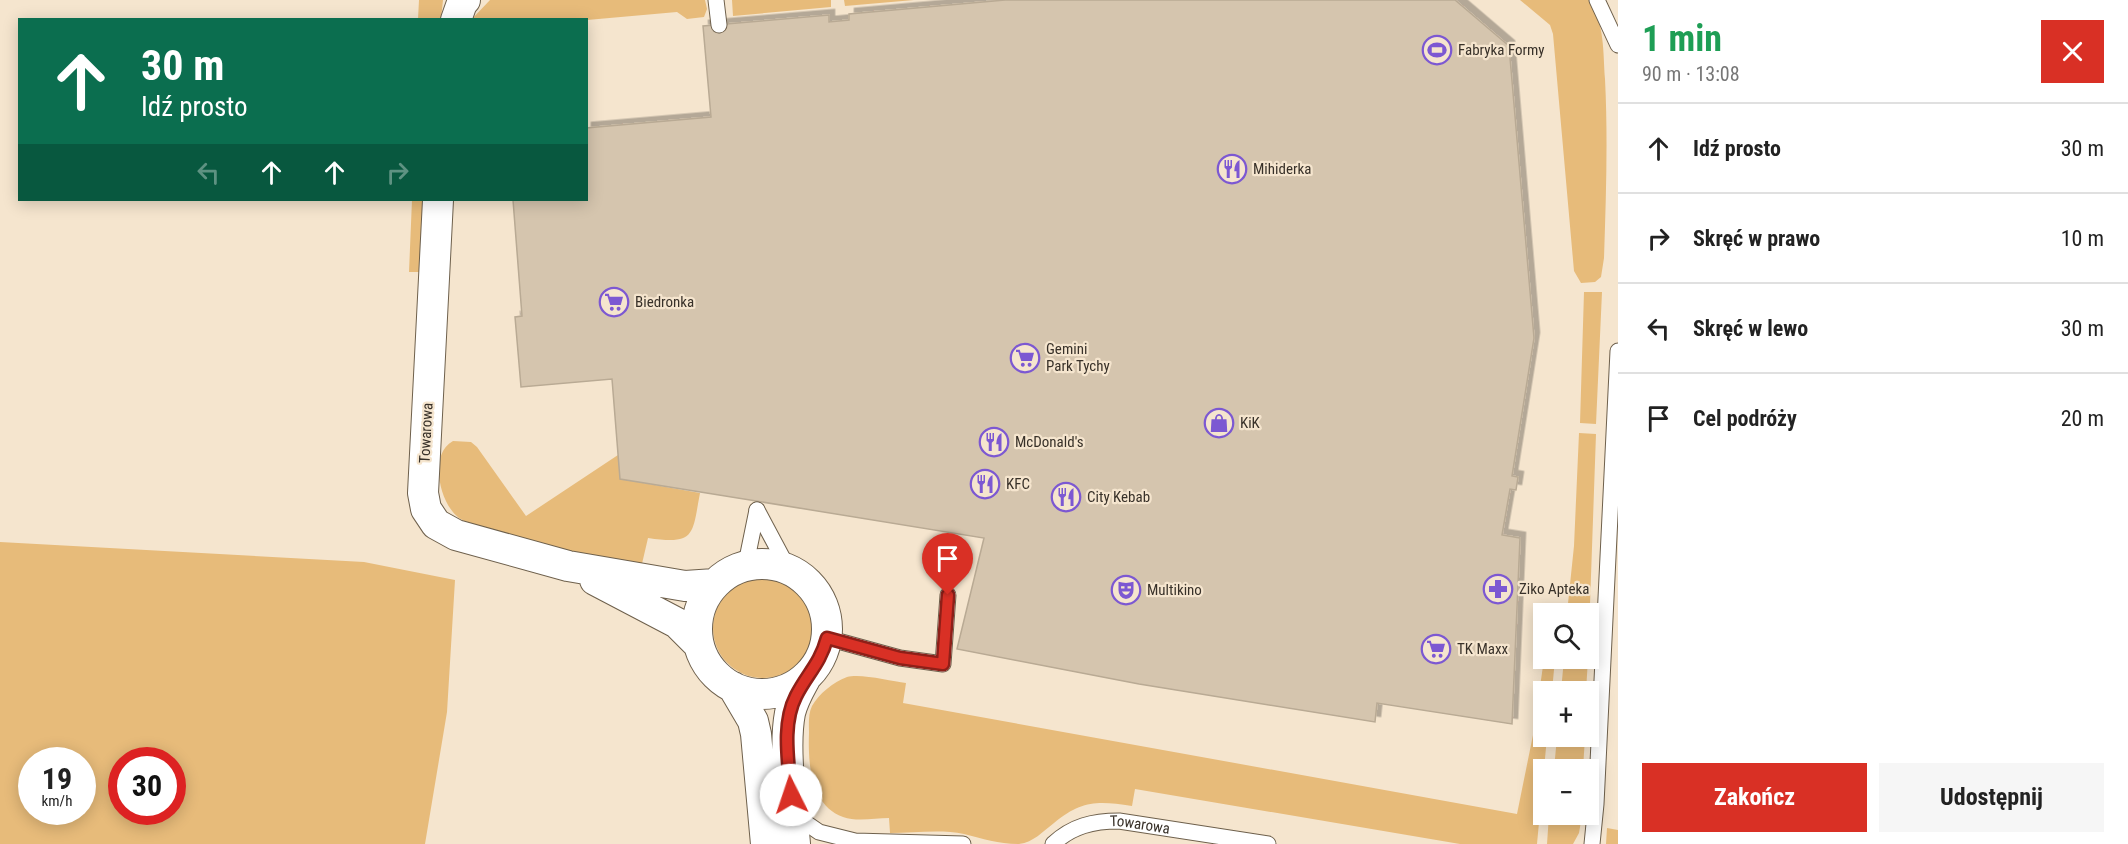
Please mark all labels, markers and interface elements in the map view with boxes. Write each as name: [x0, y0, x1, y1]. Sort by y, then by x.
text: 1 min: [1642, 18, 1722, 60]
button: close: [2041, 20, 2104, 83]
sports icon: Fabryka Formy: [1421, 34, 1453, 66]
text: 30 m: [141, 41, 224, 90]
place label: Fabryka Formy: [1458, 41, 1545, 59]
icon: ahead: [42, 42, 120, 120]
text: 90 m · 13:08: [1642, 62, 1740, 86]
text: Idź prosto: [141, 91, 248, 123]
icon: ahead: [1642, 132, 1675, 165]
text: Idź prosto: [1693, 136, 1781, 161]
text: 30 m: [2061, 136, 2104, 161]
restaurant icon: Mihiderka: [1216, 153, 1248, 185]
icon: left: [192, 156, 225, 189]
icon: ahead: [255, 156, 288, 189]
icon: ahead: [318, 156, 351, 189]
icon: right: [381, 156, 414, 189]
place label: Mihiderka: [1253, 160, 1311, 178]
icon: right: [1642, 222, 1675, 255]
text: Skręć w prawo: [1693, 226, 1820, 251]
text: 10 m: [2061, 226, 2104, 251]
supermarket icon: Biedronka: [598, 286, 630, 318]
place label: Biedronka: [635, 293, 694, 311]
icon: left: [1642, 312, 1675, 345]
text: Skręć w lewo: [1693, 316, 1808, 341]
text: 30 m: [2061, 316, 2104, 341]
place label: Gemini Park Tychy: [1046, 340, 1110, 375]
supermarket icon: Gemini Park Tychy: [1009, 342, 1041, 374]
street label: Towarowa: [415, 402, 437, 464]
icon: arrive: [1642, 402, 1675, 435]
text: Cel podróży: [1693, 406, 1797, 431]
text: 20 m: [2061, 406, 2104, 431]
shop icon: KiK: [1203, 407, 1235, 439]
place label: KiK: [1240, 414, 1261, 432]
restaurant icon: McDonald's: [978, 426, 1010, 458]
place label: McDonald's: [1015, 433, 1084, 451]
restaurant icon: KFC: [969, 468, 1001, 500]
place label: KFC: [1006, 475, 1030, 493]
restaurant icon: City Kebab: [1050, 481, 1082, 513]
place label: City Kebab: [1087, 488, 1150, 506]
pin: [922, 533, 973, 595]
icon: arrive: [931, 542, 964, 575]
pharmacy icon: Ziko Apteka: [1482, 573, 1514, 605]
theatre icon: Multikino: [1110, 574, 1142, 606]
place label: Ziko Apteka: [1519, 580, 1589, 598]
place label: Multikino: [1147, 581, 1202, 599]
map controls: [1533, 603, 1599, 825]
button: search: [1533, 603, 1599, 669]
supermarket icon: TK Maxx: [1420, 633, 1452, 665]
place label: TK Maxx: [1457, 640, 1509, 658]
button: +: [1533, 681, 1599, 747]
speed limit sign: 30: [108, 747, 186, 825]
button: −: [1533, 759, 1599, 825]
text: 19: [42, 761, 72, 796]
position arrow: [759, 763, 823, 827]
button: Zakończ: [1642, 763, 1867, 832]
button: Udostępnij: [1879, 763, 2104, 832]
text: km/h: [42, 792, 72, 810]
street label: Towarowa: [1110, 812, 1171, 838]

